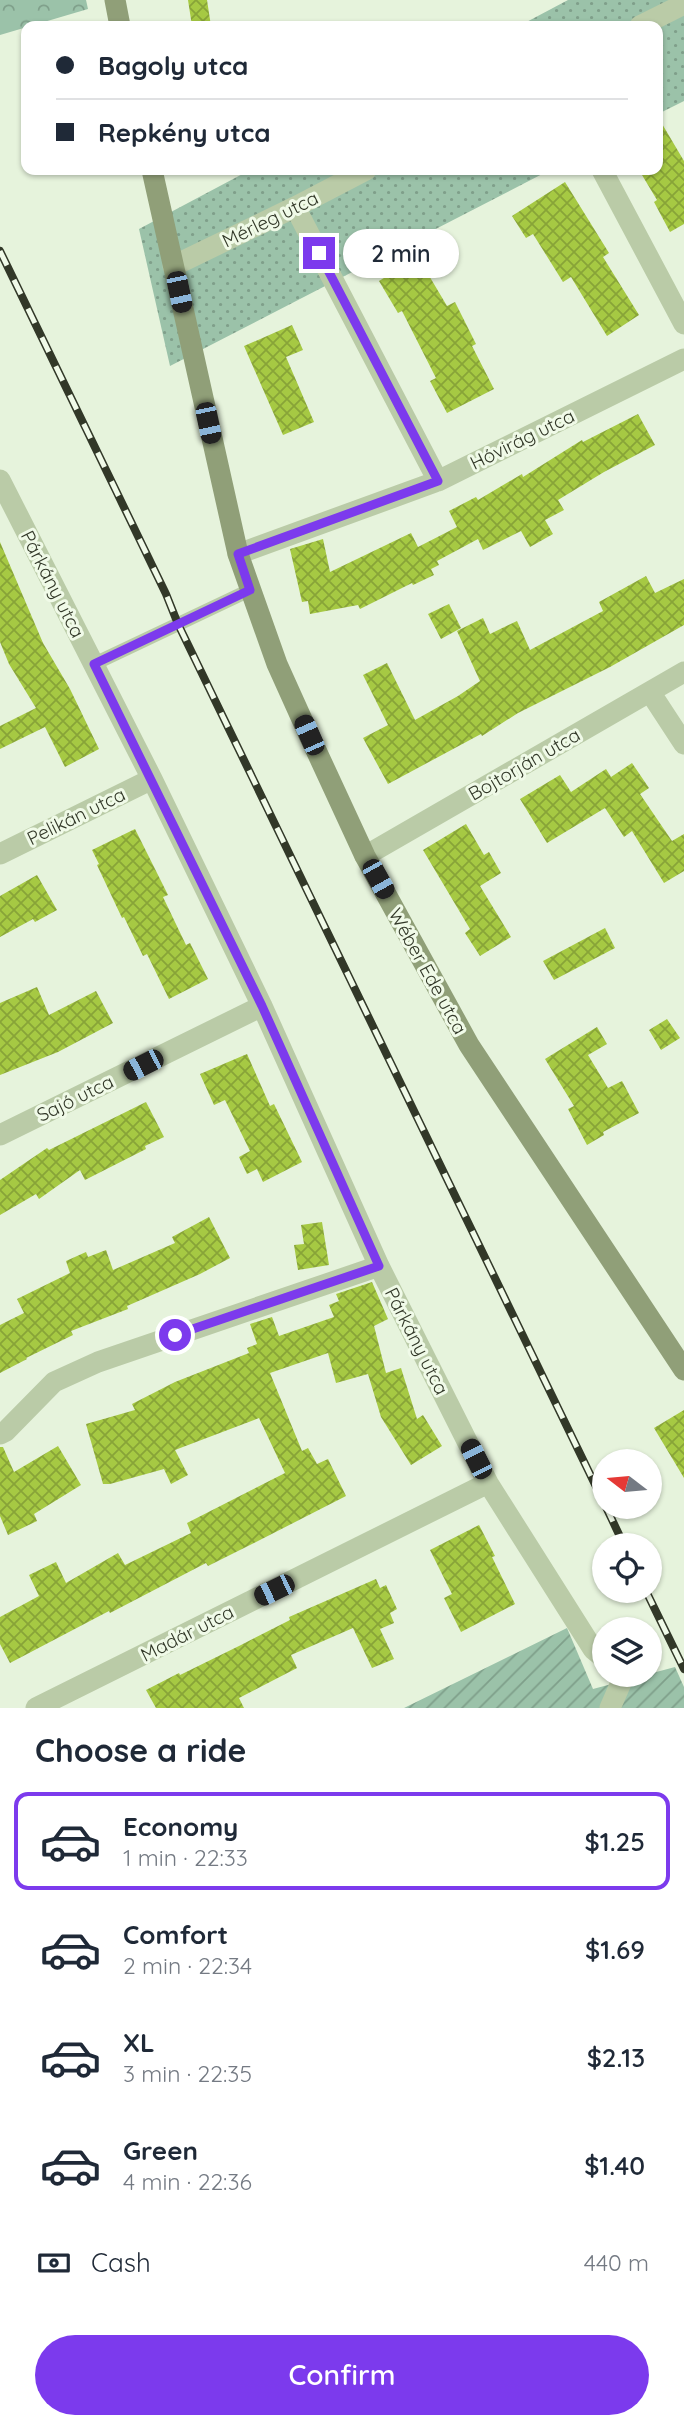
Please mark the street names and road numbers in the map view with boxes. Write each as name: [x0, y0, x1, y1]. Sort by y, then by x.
street label: Mérleg utca: [218, 185, 322, 253]
street label: Hóvirág utca: [466, 403, 578, 475]
street label: Párkány utca: [16, 526, 90, 642]
street label: Bojtorján utca: [464, 722, 584, 806]
street label: Pelikán utca: [23, 782, 129, 850]
street label: Wéber Ede utca: [384, 904, 472, 1038]
street label: Sajó utca: [33, 1069, 117, 1127]
street label: Párkány utca: [380, 1283, 454, 1399]
street label: Madár utca: [136, 1599, 238, 1667]

